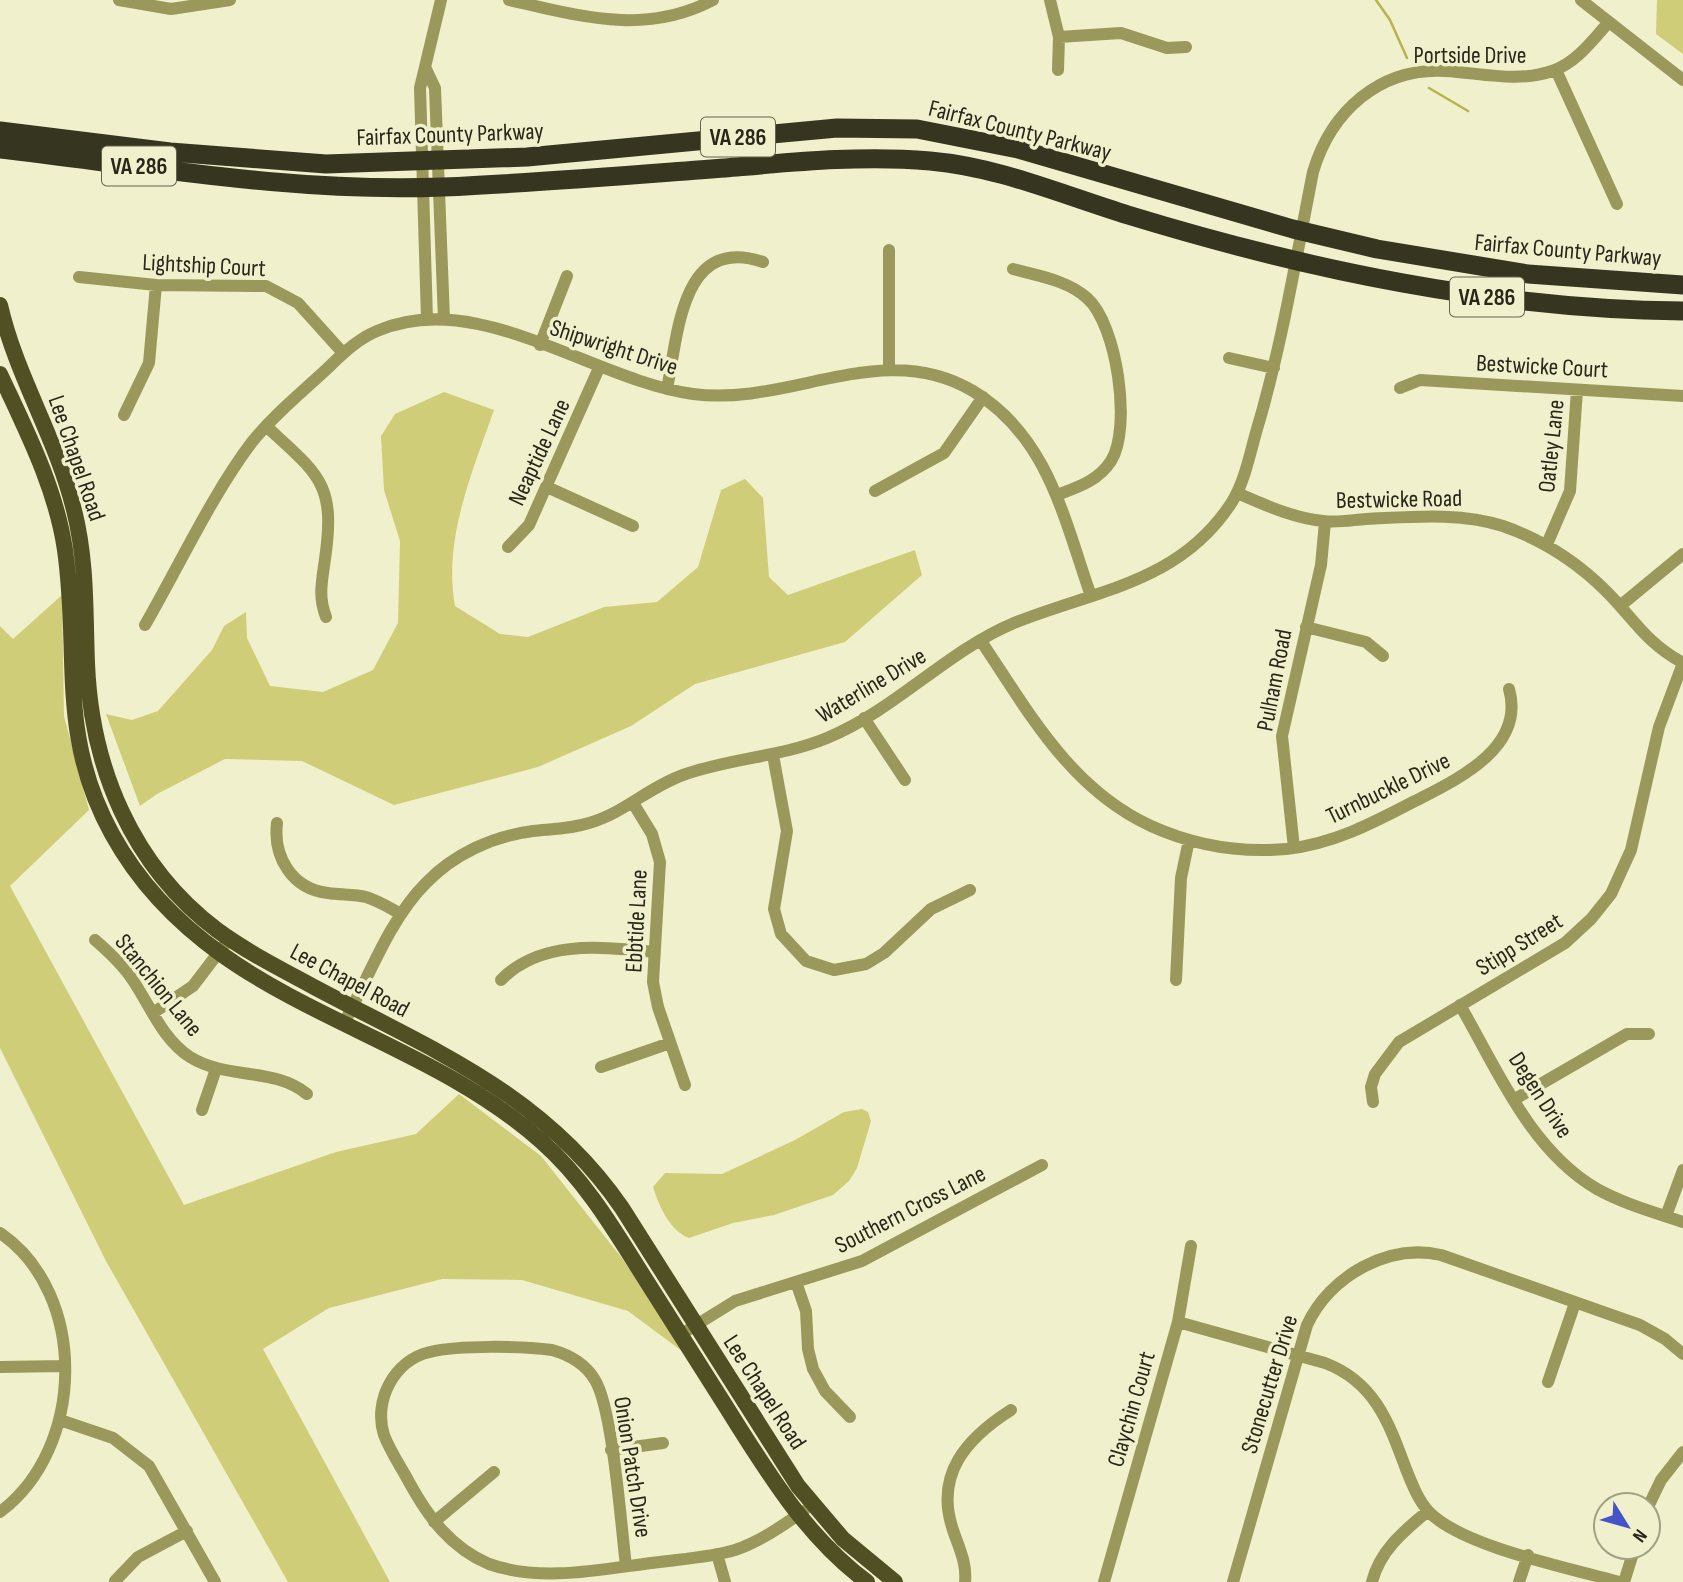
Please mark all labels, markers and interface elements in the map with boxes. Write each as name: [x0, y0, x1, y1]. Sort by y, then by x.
street label: Portside Drive: [1414, 41, 1526, 70]
street label: Fairfax County Parkway: [926, 94, 1114, 167]
street label: Fairfax County Parkway: [356, 117, 544, 152]
road number: VA 286: [701, 118, 775, 156]
road number: VA 286: [102, 146, 176, 186]
street label: Fairfax County Parkway: [1473, 228, 1662, 273]
street label: Lightship Court: [142, 248, 266, 283]
road number: VA 286: [1450, 278, 1524, 316]
street label: Shipwright Drive: [546, 313, 681, 382]
street label: Bestwicke Court: [1475, 349, 1609, 384]
street label: Lee Chapel Road: [42, 392, 112, 525]
street label: Neaptide Lane: [502, 394, 577, 510]
street label: Oatley Lane: [1532, 398, 1571, 494]
street label: Bestwicke Road: [1336, 484, 1462, 515]
street label: Pulham Road: [1250, 627, 1299, 734]
street label: Waterline Drive: [811, 641, 931, 730]
street label: Turnbuckle Drive: [1322, 746, 1455, 831]
street label: Ebbtide Lane: [619, 869, 654, 973]
street label: Stipp Street: [1471, 907, 1568, 982]
street label: Stanchion Lane: [109, 928, 209, 1042]
street label: Lee Chapel Road: [285, 937, 414, 1024]
street label: Degen Drive: [1502, 1047, 1579, 1144]
street label: Southern Cross Lane: [830, 1159, 990, 1260]
street label: Stonecutter Drive: [1235, 1311, 1304, 1457]
street label: Lee Chapel Road: [717, 1330, 812, 1455]
street label: Claychin Court: [1101, 1348, 1162, 1470]
street label: Onion Patch Drive: [607, 1394, 658, 1540]
north arrow: [1592, 1491, 1662, 1561]
text: N: [1627, 1524, 1652, 1546]

